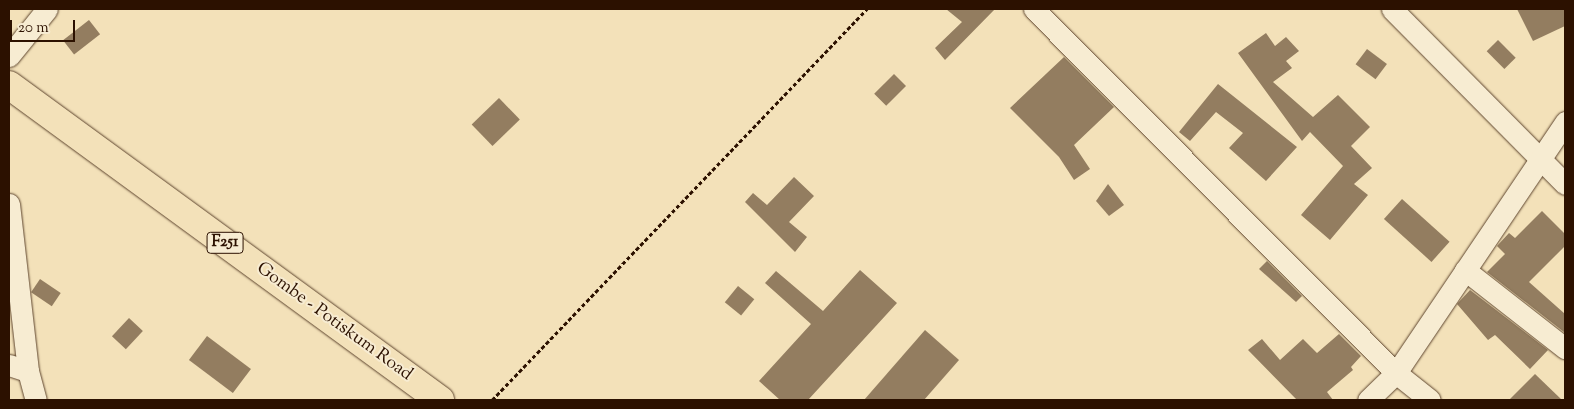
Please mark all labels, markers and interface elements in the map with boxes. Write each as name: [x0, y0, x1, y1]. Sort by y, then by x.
scale bar: [12, 10, 78, 42]
text: 20 m: [18, 18, 49, 39]
road number: F251: [206, 230, 244, 256]
street label: Gombe - Potiskum Road: [252, 258, 416, 386]

